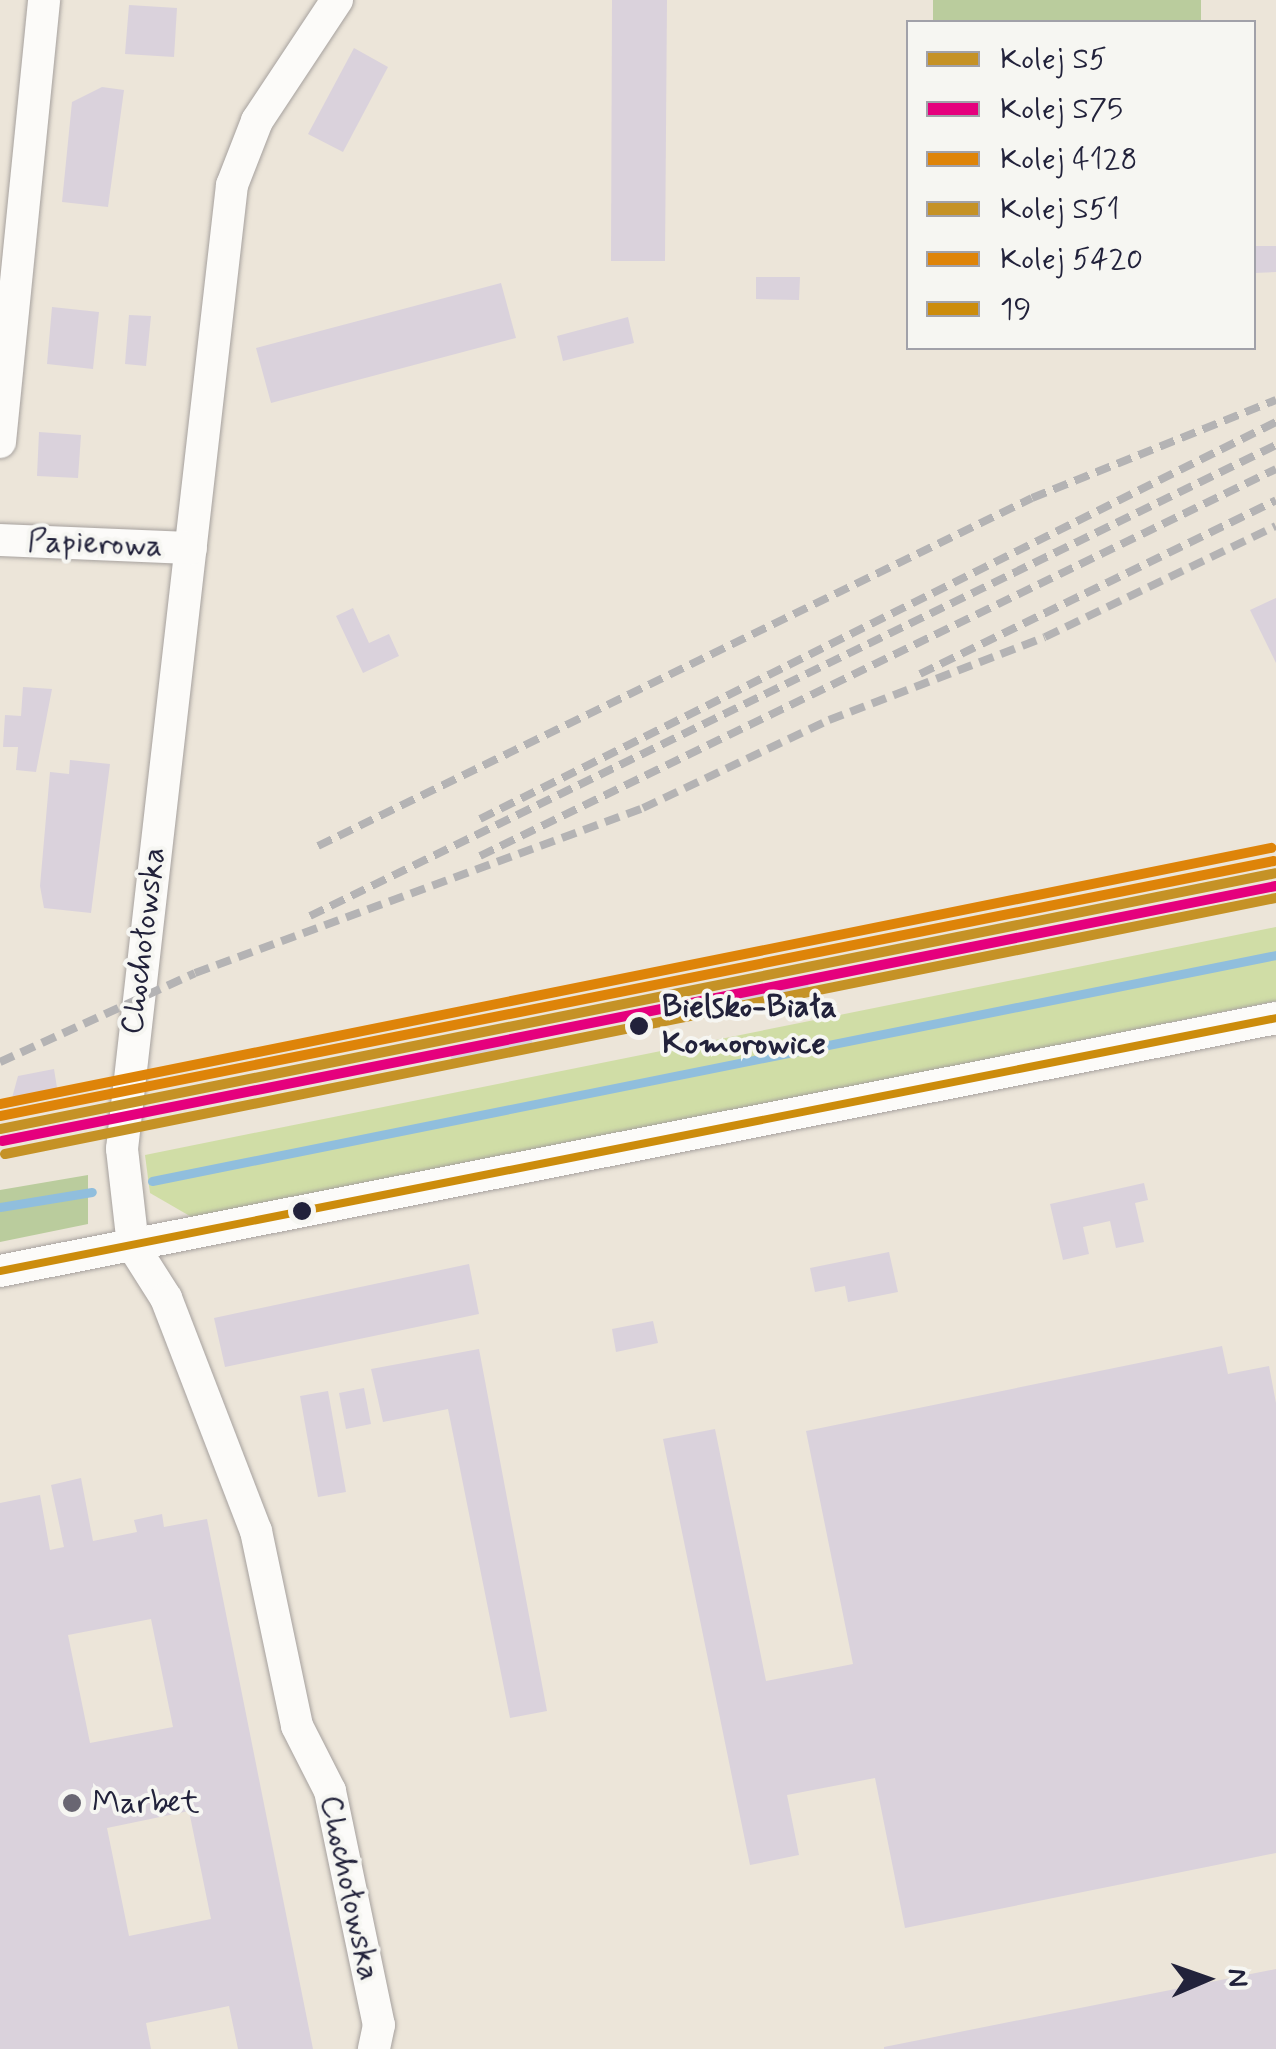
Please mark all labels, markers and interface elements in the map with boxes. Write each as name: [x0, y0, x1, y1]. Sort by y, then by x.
legend: [906, 20, 1256, 350]
text: Kolej S5: [1000, 40, 1107, 79]
text: Kolej S75: [1000, 90, 1123, 129]
text: Kolej 4128: [1000, 140, 1137, 179]
text: Kolej S51: [1000, 190, 1120, 229]
text: Kolej 5420: [1000, 240, 1143, 279]
text: 19: [1000, 290, 1031, 329]
street label: Papierowa: [27, 522, 163, 566]
street label: Chochołowska: [113, 845, 175, 1037]
place label: Bielsko-Biała Komorowice: [662, 989, 837, 1064]
marker: Bielsko-Biała Komorowice: [626, 1013, 652, 1039]
unlabelled marker: [292, 1201, 312, 1221]
place label: Marbet: [92, 1784, 199, 1822]
marker: Marbet: [61, 1792, 83, 1814]
street label: Chochołowska: [311, 1792, 387, 1984]
north arrow: [1156, 1929, 1256, 2029]
text: N: [1218, 1968, 1255, 1988]

